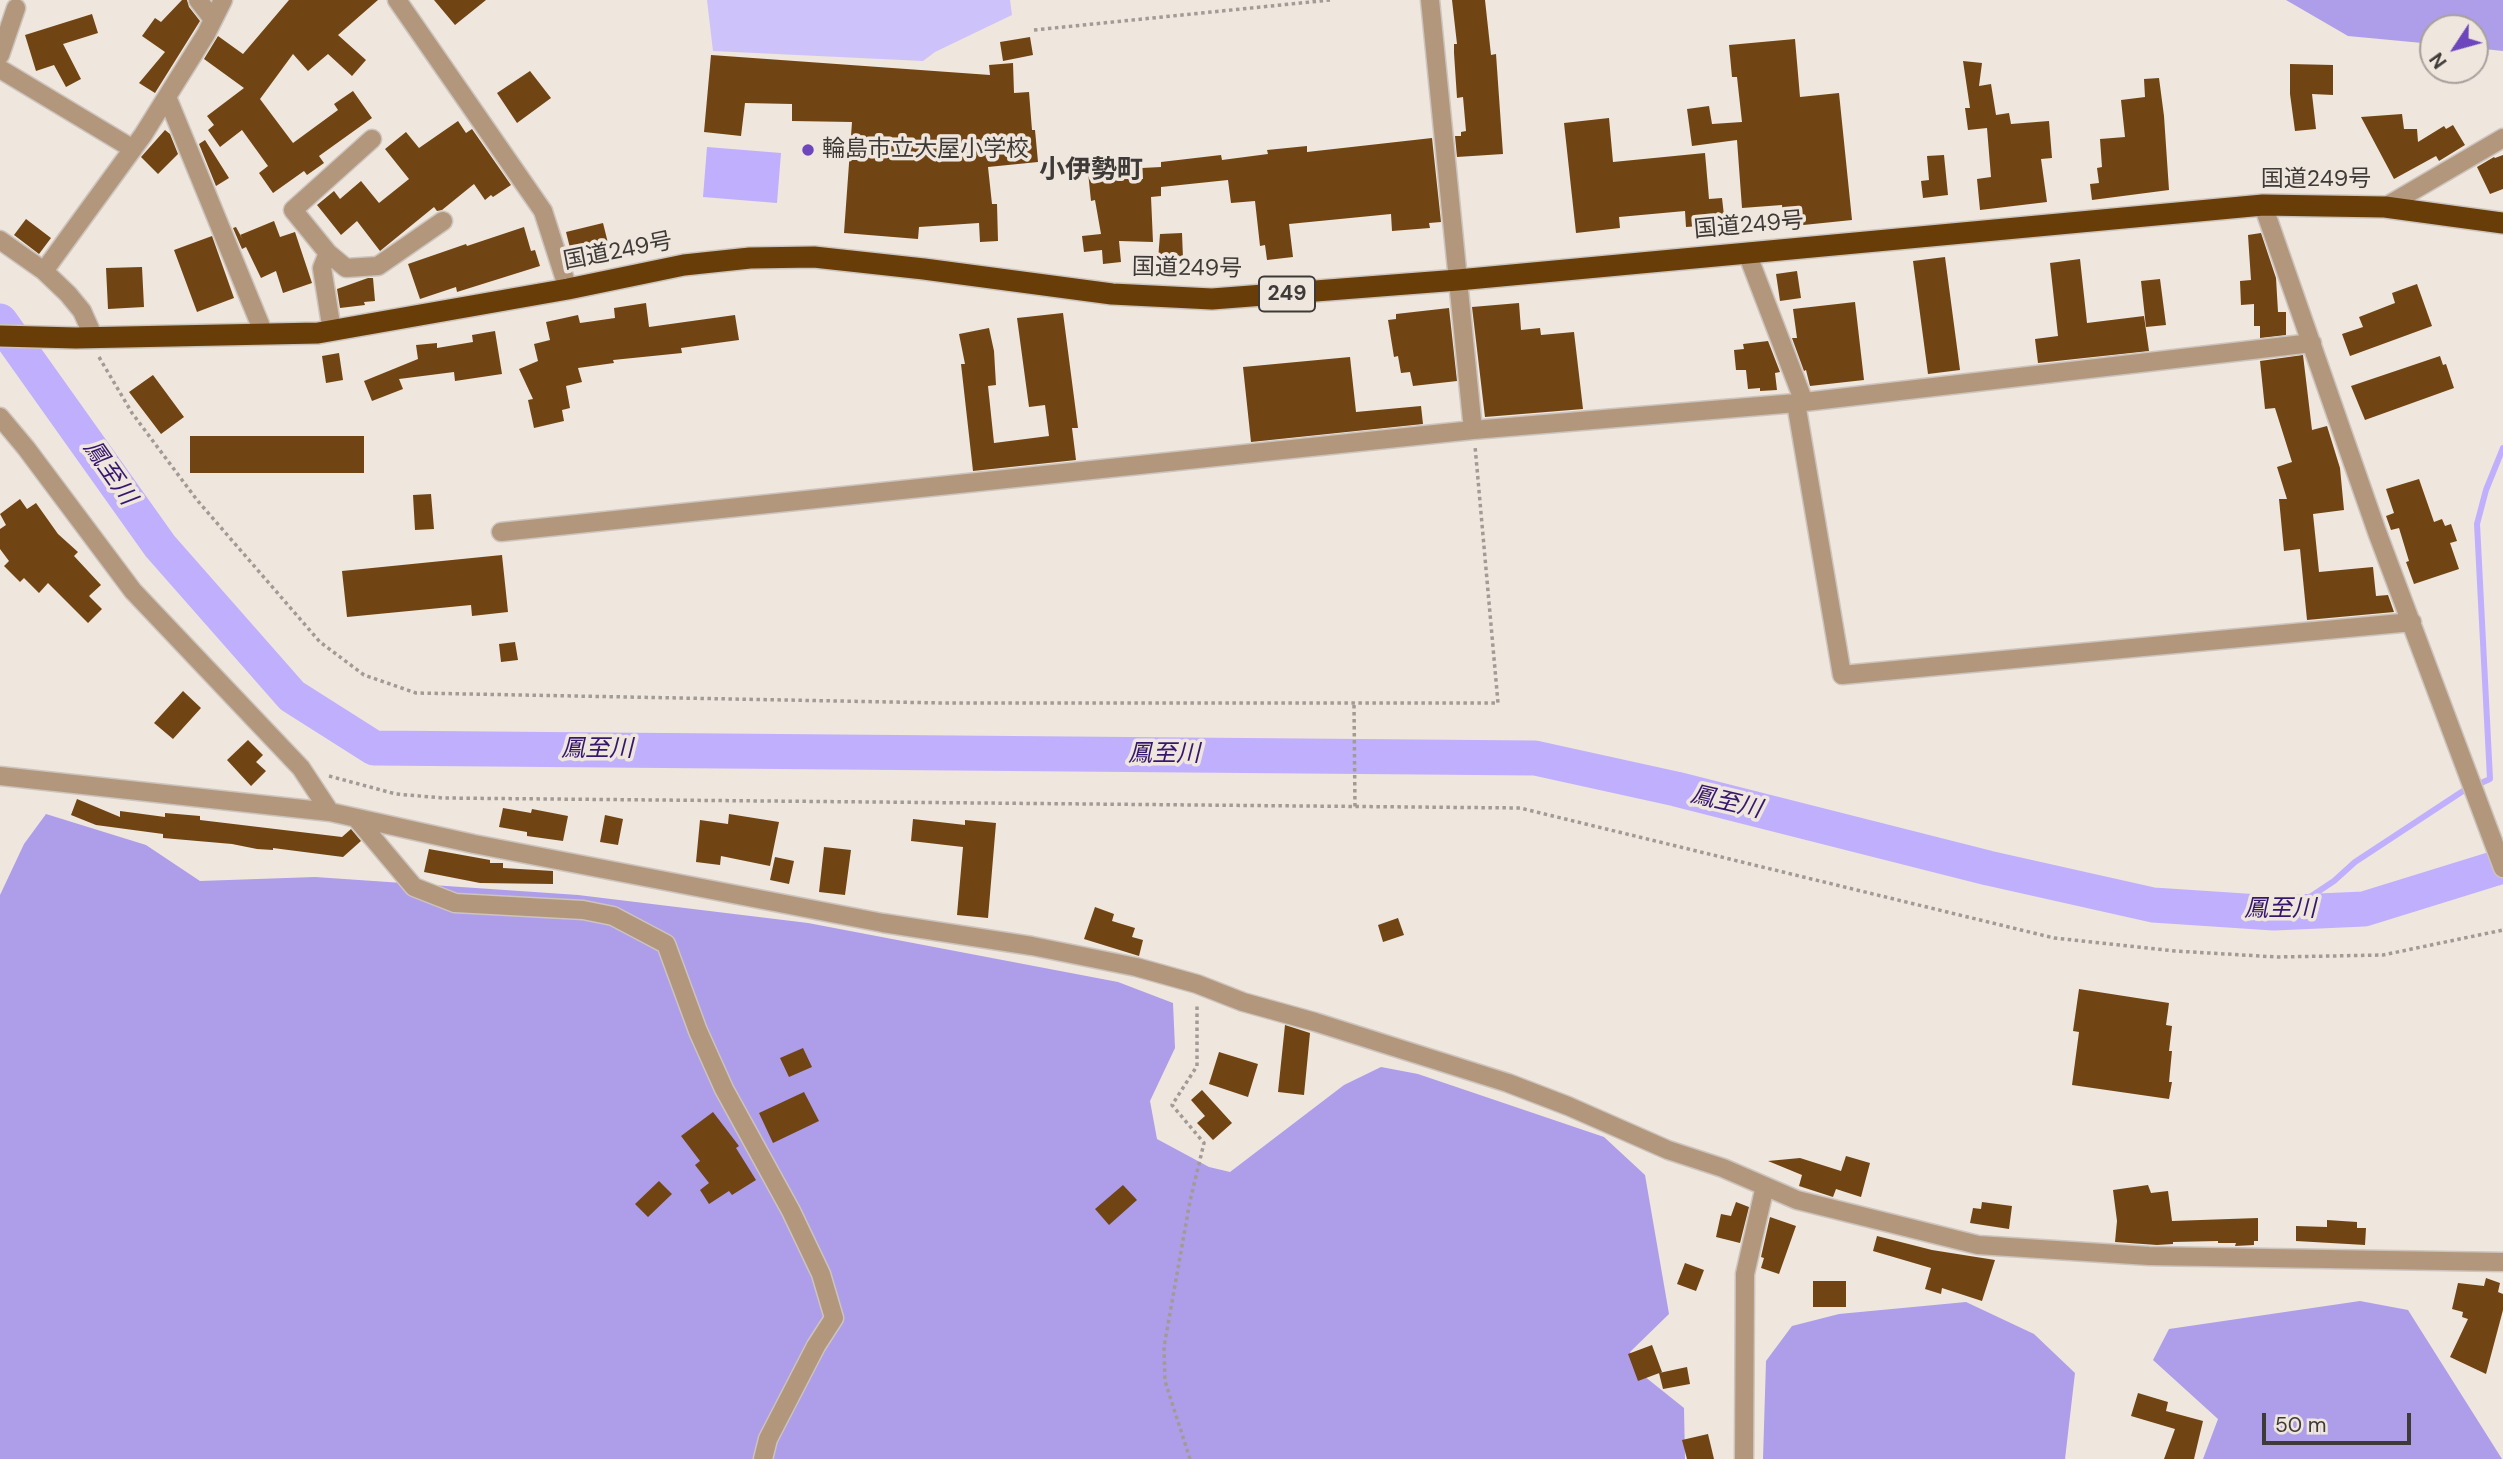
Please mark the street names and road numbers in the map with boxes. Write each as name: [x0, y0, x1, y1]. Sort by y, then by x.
street label: 国道249号: [2261, 166, 2371, 194]
street label: 国道249号: [1693, 207, 1805, 245]
street label: 国道249号: [561, 228, 675, 276]
street label: 国道249号: [1132, 254, 1242, 284]
road number: 249: [1259, 276, 1315, 312]

